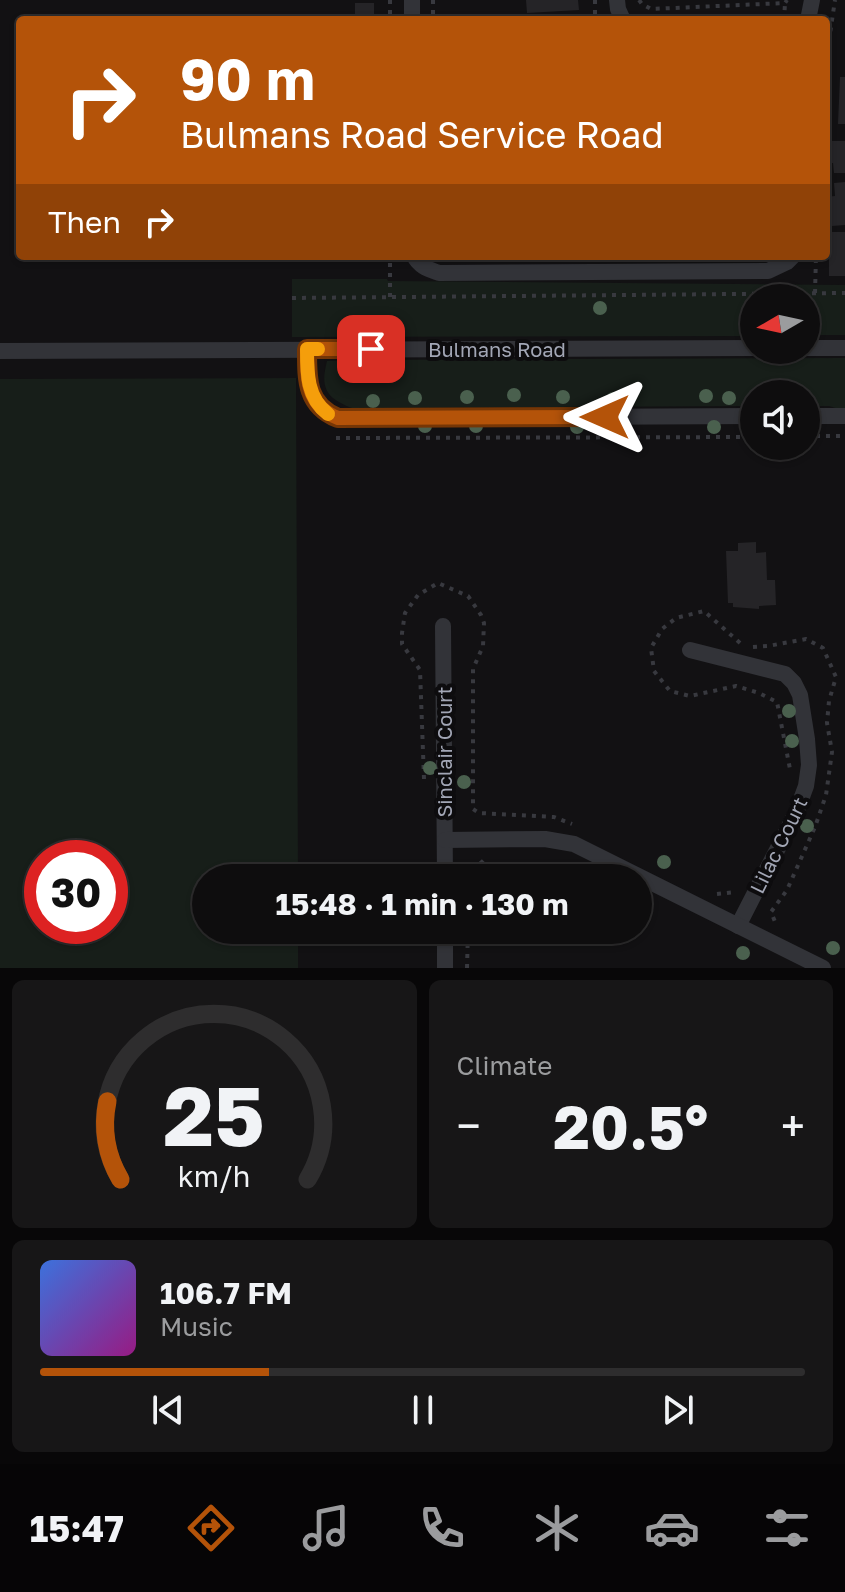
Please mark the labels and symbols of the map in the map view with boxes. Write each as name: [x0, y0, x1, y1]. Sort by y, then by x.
north arrow: [740, 284, 820, 364]
pin: [337, 315, 405, 383]
street label: Bulmans Road: [428, 337, 566, 361]
position arrow: [563, 375, 647, 459]
street label: Sinclair Court: [432, 686, 456, 818]
street label: Lilac Court: [744, 793, 812, 897]
speed limit sign: 30: [24, 840, 128, 944]

